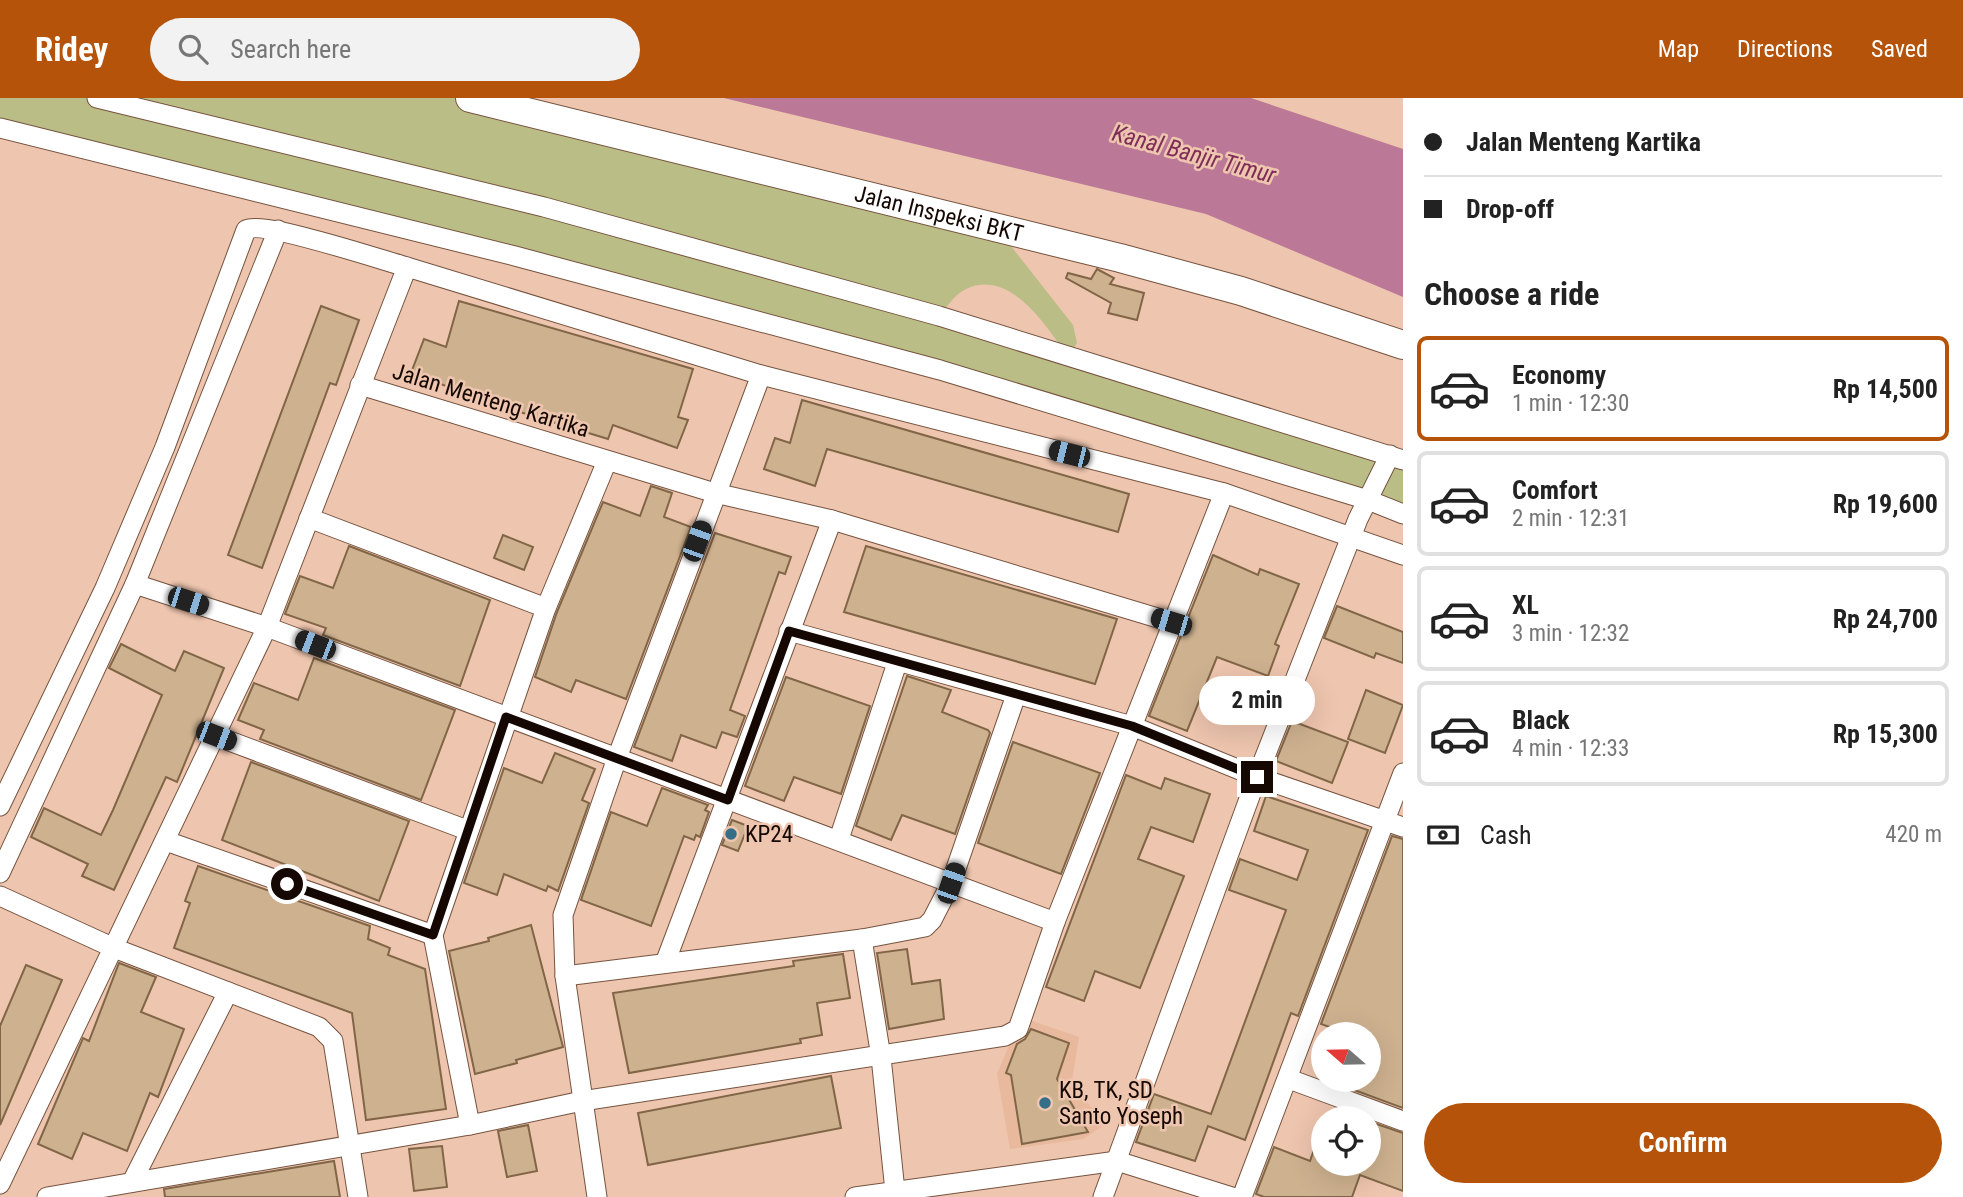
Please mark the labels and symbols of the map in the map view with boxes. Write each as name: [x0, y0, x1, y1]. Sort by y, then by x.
water label: Kanal Banjir Timur: [1109, 119, 1280, 190]
street label: Jalan Inspeksi BKT: [852, 180, 1026, 248]
street label: Jalan Menteng Kartika: [389, 358, 592, 443]
car: [1047, 439, 1092, 469]
car: [680, 518, 715, 564]
car: [165, 585, 212, 617]
car: [1148, 606, 1195, 638]
car: [292, 628, 339, 662]
callout: 2 min: [1199, 676, 1315, 724]
car: [193, 719, 240, 753]
route end: [1241, 761, 1273, 793]
place label: KP24: [745, 821, 793, 848]
marker: KP24: [723, 826, 739, 842]
car: [935, 860, 968, 906]
route start: [271, 868, 303, 900]
north arrow: [1311, 1022, 1381, 1092]
place label: KB, TK, SD Santo Yoseph: [1059, 1077, 1183, 1130]
marker: KB, TK, SD Santo Yoseph: [1037, 1095, 1053, 1111]

